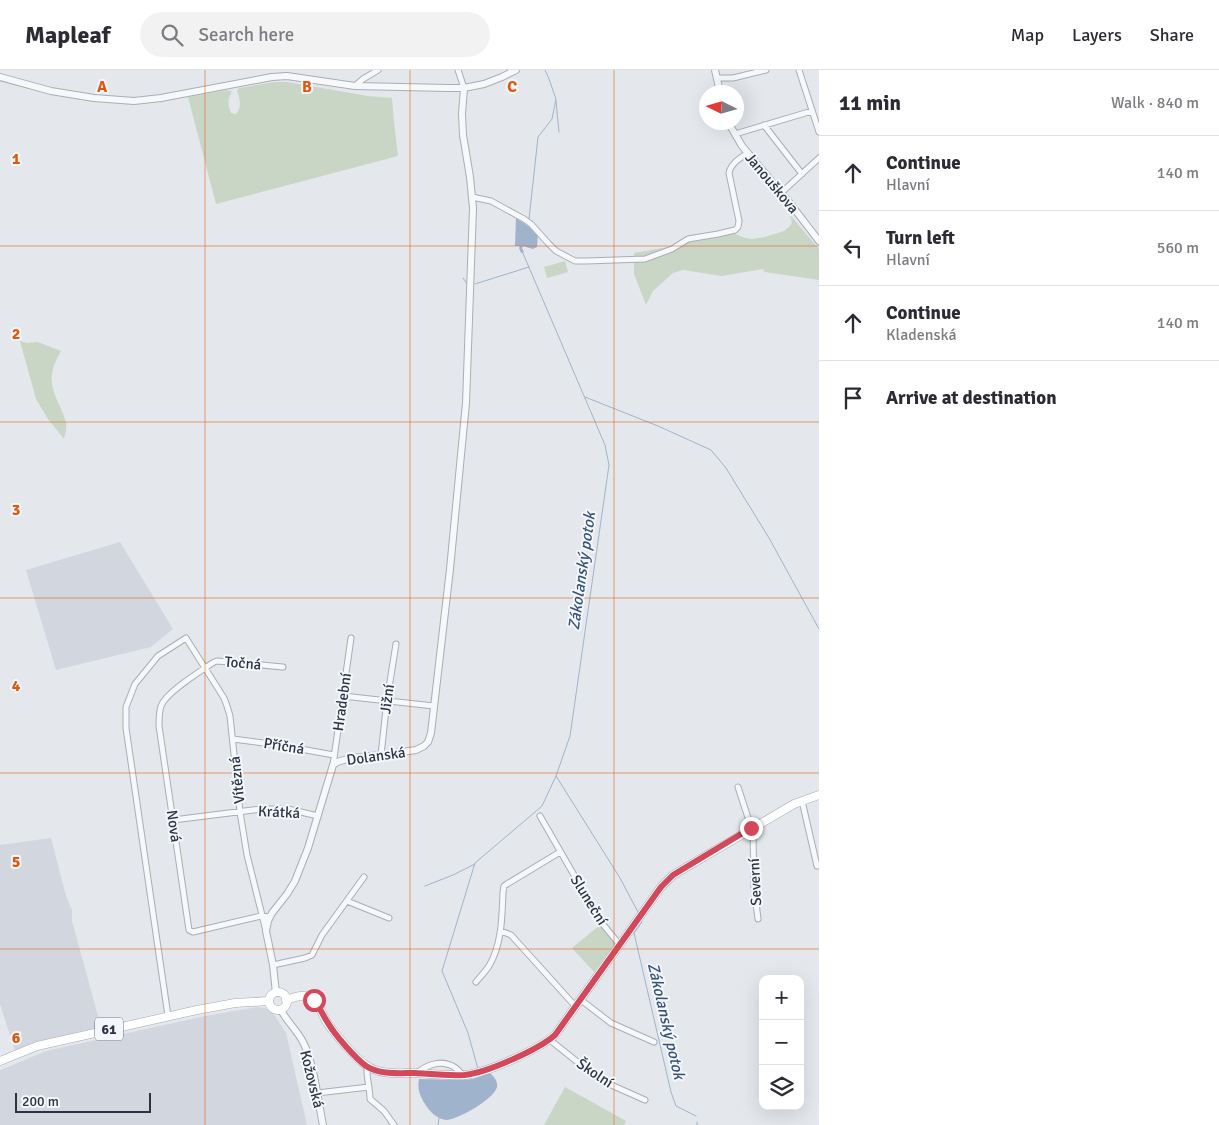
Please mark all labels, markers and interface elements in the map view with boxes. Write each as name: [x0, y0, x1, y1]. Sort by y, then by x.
search box: [140, 12, 490, 57]
text: Mapleaf: [25, 20, 110, 50]
icon: search: [158, 21, 186, 49]
text: Search here: [198, 23, 294, 47]
text: Map: [1011, 24, 1044, 46]
text: Layers: [1072, 24, 1122, 46]
text: Share: [1150, 24, 1194, 46]
text: A: [97, 77, 108, 97]
text: B: [302, 77, 312, 97]
text: C: [507, 77, 517, 97]
north arrow: [699, 85, 744, 130]
text: 11 min: [839, 90, 901, 116]
text: Walk · 840 m: [1111, 93, 1199, 113]
text: 1: [12, 149, 21, 169]
street label: Janouškova: [741, 149, 803, 217]
text: Continue: [886, 151, 961, 175]
icon: ahead: [839, 159, 867, 187]
text: 140 m: [1157, 163, 1199, 183]
text: Hlavní: [886, 175, 930, 195]
text: Turn left: [886, 226, 955, 250]
icon: left: [839, 234, 867, 262]
text: 560 m: [1157, 238, 1199, 258]
text: Hlavní: [886, 250, 930, 270]
text: Continue: [886, 301, 961, 325]
icon: ahead: [839, 309, 867, 337]
text: 140 m: [1157, 313, 1199, 333]
text: 2: [12, 324, 20, 344]
text: Kladenská: [886, 325, 957, 345]
icon: arrive: [839, 384, 867, 412]
text: Arrive at destination: [886, 386, 1057, 410]
text: 3: [12, 500, 20, 520]
water label: Zákolanský potok: [564, 509, 600, 631]
street label: Točná: [224, 652, 262, 674]
street label: Hradební: [329, 672, 355, 732]
text: 4: [12, 676, 21, 696]
street label: Jižní: [376, 683, 398, 715]
street label: Příčná: [262, 734, 306, 758]
street label: Dolanská: [345, 743, 407, 769]
street label: Vítězná: [226, 755, 248, 805]
street label: Krátká: [257, 802, 301, 822]
street label: Nová: [163, 809, 185, 843]
route end: [740, 817, 763, 840]
text: 5: [12, 852, 20, 872]
street label: Severní: [745, 858, 765, 906]
street label: Sluneční: [567, 872, 611, 928]
water label: Zákolanský potok: [643, 961, 690, 1083]
map controls: [759, 975, 804, 1110]
button: +: [759, 975, 804, 1020]
route start: [303, 989, 326, 1012]
road number: 61: [95, 1018, 123, 1041]
button: −: [759, 1020, 804, 1065]
text: 6: [12, 1028, 21, 1048]
street label: Kožovská: [296, 1048, 328, 1110]
street label: Školní: [573, 1054, 617, 1092]
button: layers: [759, 1065, 804, 1110]
scale bar: [15, 1090, 151, 1113]
text: 200 m: [22, 1093, 59, 1110]

